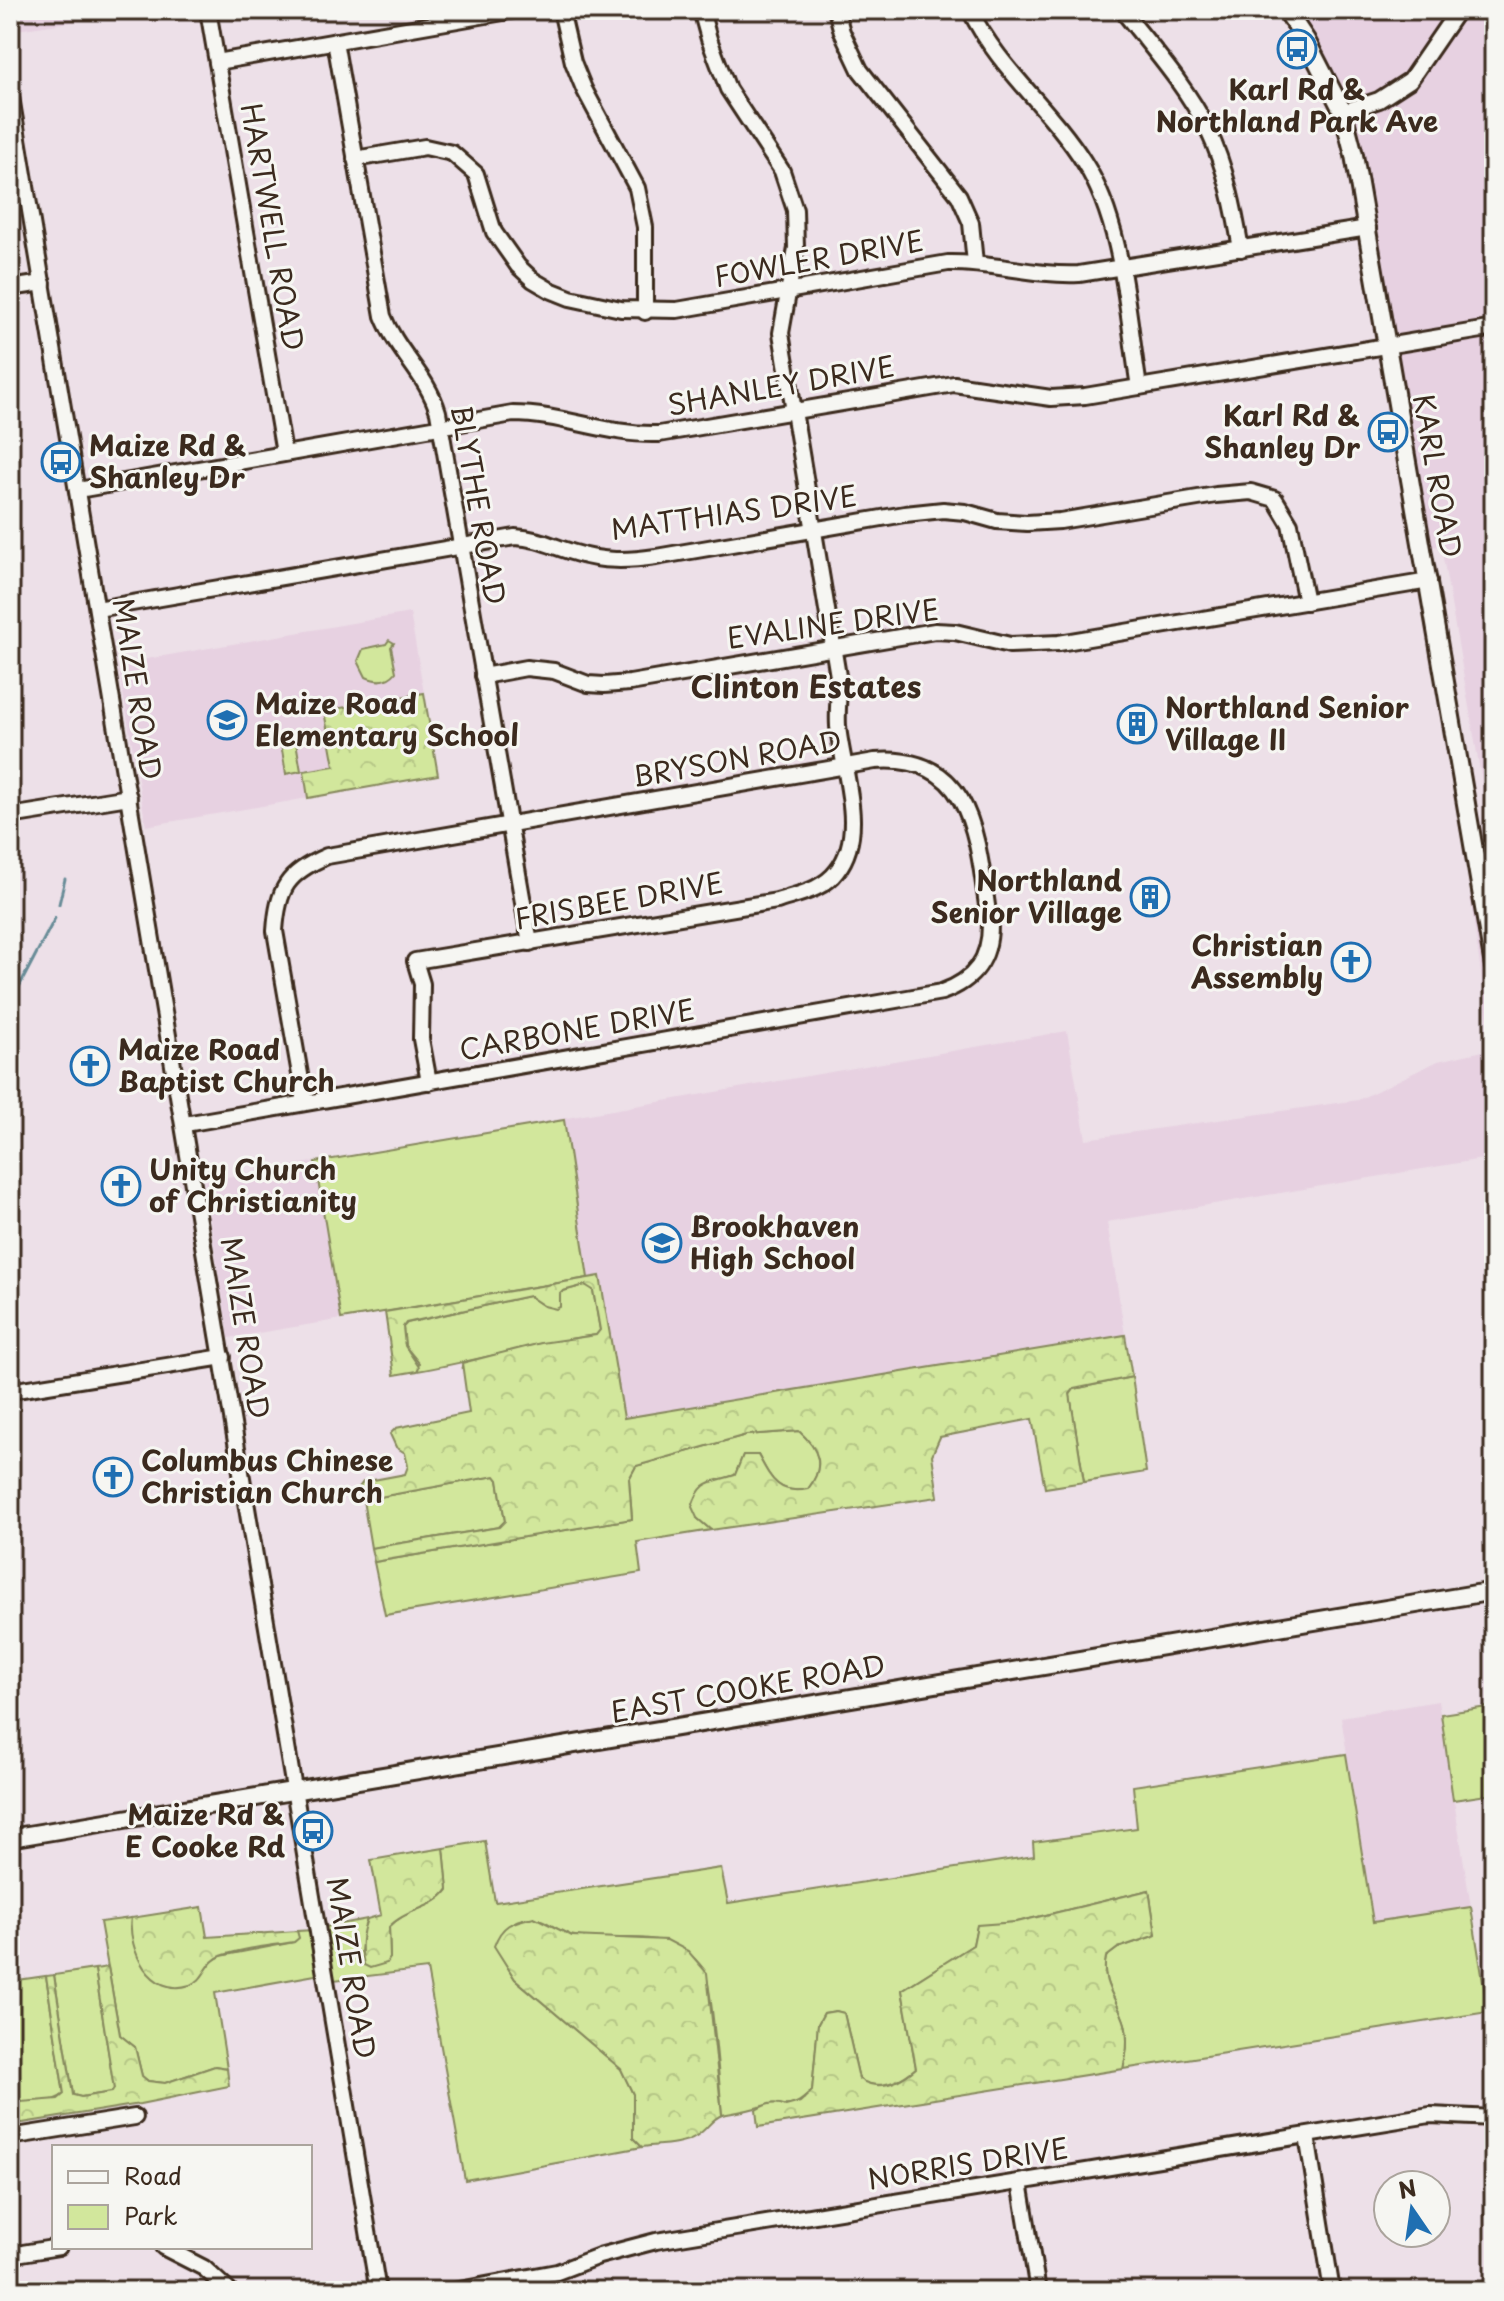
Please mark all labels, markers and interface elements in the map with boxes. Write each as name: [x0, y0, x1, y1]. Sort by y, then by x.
bus stop icon: Karl Rd & Northland Park Ave: [1276, 28, 1318, 70]
place label: Karl Rd & Northland Park Ave: [1156, 67, 1438, 142]
street label: HARTWELL ROAD: [231, 100, 316, 354]
street label: FOWLER DRIVE: [711, 218, 927, 297]
street label: SHANLEY DRIVE: [664, 343, 898, 426]
street label: KARL ROAD: [1403, 391, 1474, 561]
place label: Karl Rd & Shanley Dr: [1204, 393, 1361, 468]
street label: BLYTHE ROAD: [441, 402, 518, 608]
bus stop icon: Karl Rd & Shanley Dr: [1367, 411, 1409, 453]
place label: Maize Rd & Shanley Dr: [89, 423, 247, 498]
bus stop icon: Maize Rd & Shanley Dr: [40, 441, 82, 483]
street label: MATTHIAS DRIVE: [608, 473, 860, 550]
street label: EVALINE DRIVE: [724, 586, 941, 659]
street label: MAIZE ROAD: [103, 595, 174, 783]
district label: Clinton Estates: [690, 663, 922, 708]
place label: Maize Road Elementary School: [255, 681, 519, 756]
place label: Northland Senior Village II: [1165, 685, 1410, 760]
school or university icon: Maize Road Elementary School: [206, 699, 248, 741]
building icon: Northland Senior Village II: [1116, 703, 1158, 745]
street label: BRYSON ROAD: [629, 718, 845, 797]
place label: Northland Senior Village: [930, 858, 1122, 933]
street label: FRISBEE DRIVE: [511, 860, 726, 939]
building icon: Northland Senior Village: [1129, 876, 1171, 918]
place label: Christian Assembly: [1190, 923, 1323, 998]
church icon: Christian Assembly: [1330, 941, 1372, 983]
street label: CARBONE DRIVE: [456, 987, 698, 1070]
place label: Maize Road Baptist Church: [118, 1027, 335, 1102]
church icon: Maize Road Baptist Church: [69, 1045, 111, 1087]
place label: Unity Church of Christianity: [149, 1147, 357, 1222]
church icon: Unity Church of Christianity: [100, 1165, 142, 1207]
place label: Brookhaven High School: [690, 1204, 859, 1279]
school or university icon: Brookhaven High School: [641, 1222, 683, 1264]
street label: MAIZE ROAD: [211, 1234, 282, 1422]
place label: Columbus Chinese Christian Church: [141, 1438, 393, 1513]
church icon: Columbus Chinese Christian Church: [92, 1456, 134, 1498]
street label: EAST COOKE ROAD: [607, 1642, 888, 1733]
place label: Maize Rd & E Cooke Rd: [125, 1792, 285, 1867]
bus stop icon: Maize Rd & E Cooke Rd: [292, 1810, 334, 1852]
street label: MAIZE ROAD: [317, 1874, 388, 2062]
street label: NORRIS DRIVE: [864, 2125, 1071, 2200]
legend: [52, 2145, 312, 2249]
text: Road: [124, 2157, 182, 2193]
north arrow: [1372, 2169, 1452, 2249]
text: N: [1395, 2170, 1419, 2206]
text: Park: [124, 2197, 178, 2233]

